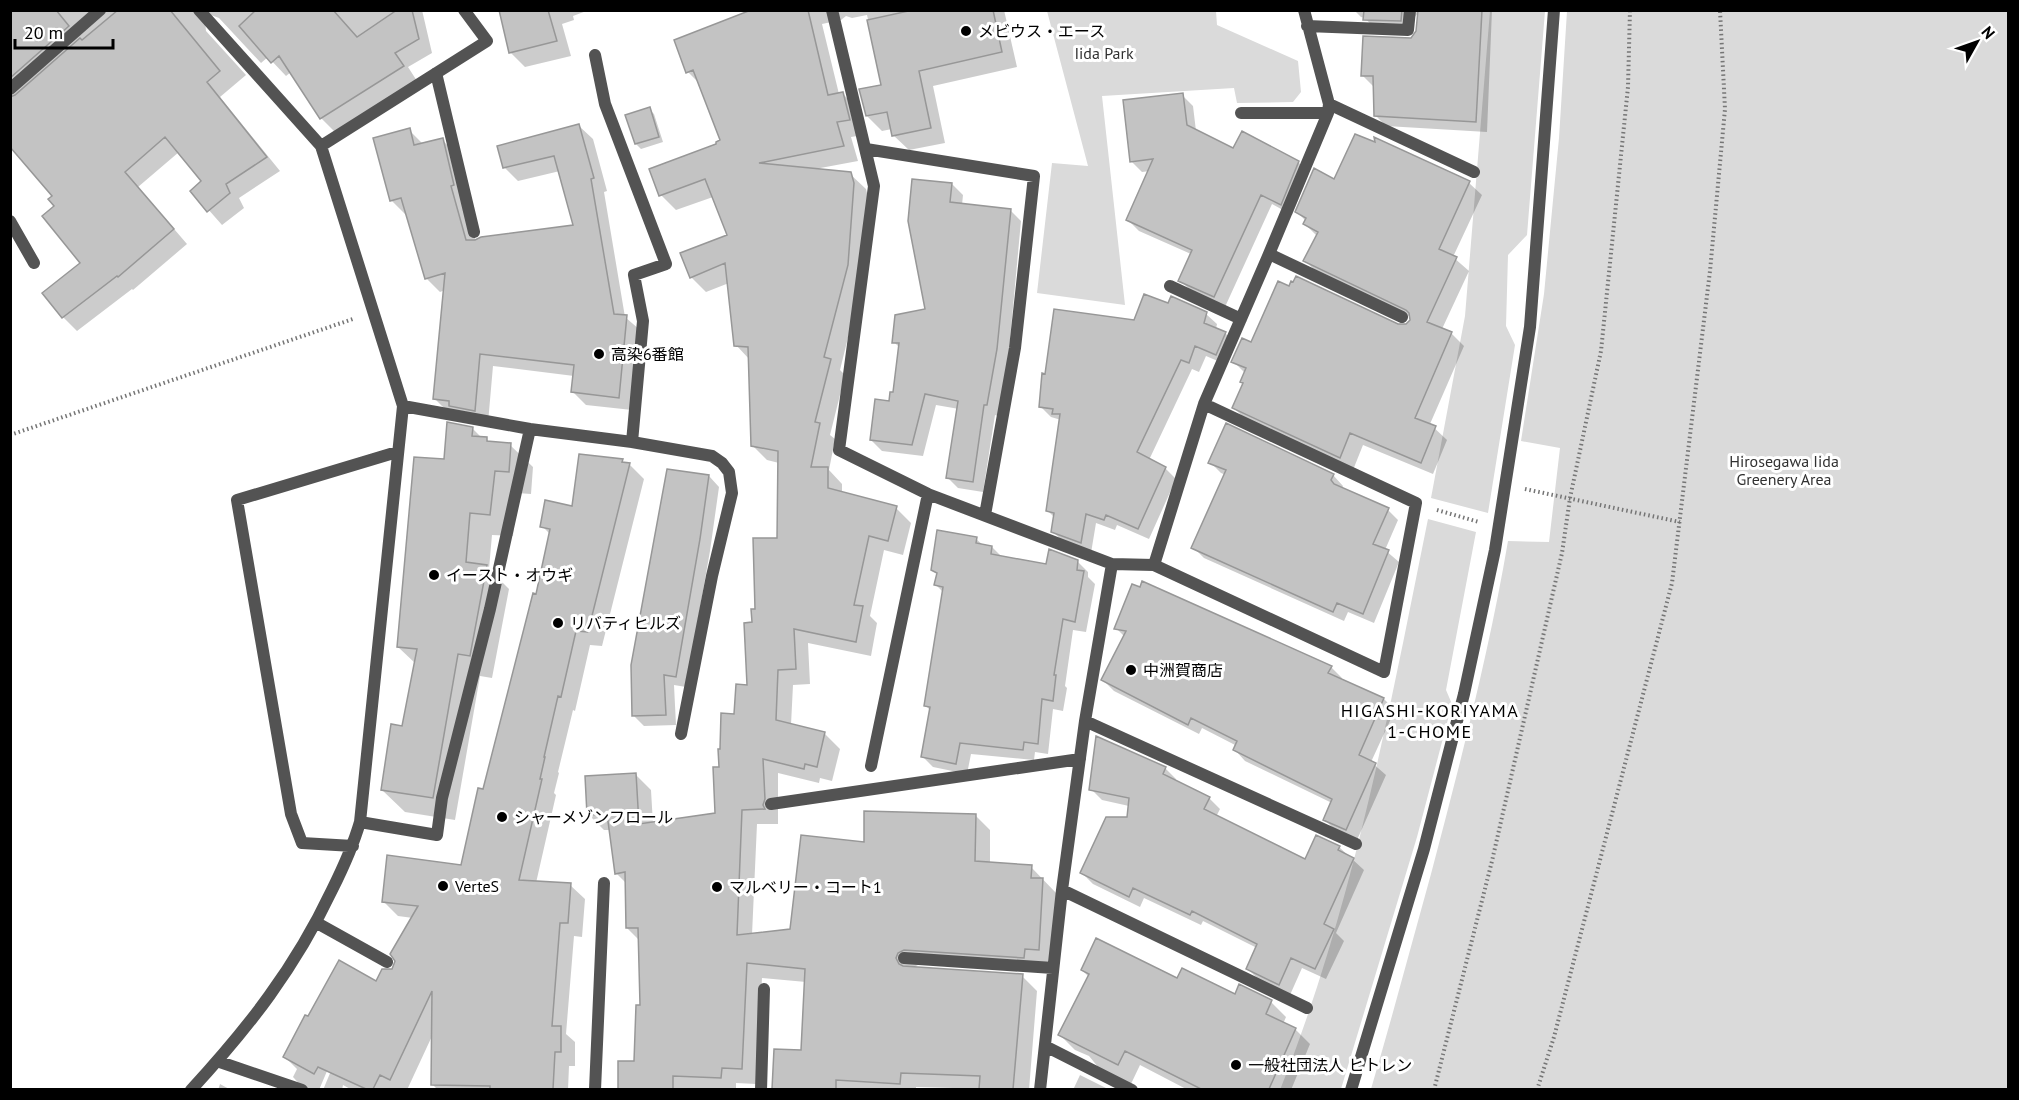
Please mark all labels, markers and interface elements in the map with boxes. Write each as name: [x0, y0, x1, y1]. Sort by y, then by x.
scale bar: [15, 12, 112, 50]
north arrow: [1947, 12, 2007, 72]
text: 20 m: [24, 21, 63, 44]
place label: メビウス・エース: [978, 21, 1105, 41]
text: N: [1977, 22, 2000, 43]
marker: メビウス・エース: [959, 24, 973, 38]
park label: Iida Park: [1074, 43, 1134, 63]
place label: 高染6番館: [611, 344, 684, 364]
marker: 高染6番館: [592, 347, 606, 361]
park label: Hirosegawa Iida Greenery Area: [1729, 451, 1839, 489]
place label: イースト・オウギ: [446, 565, 573, 585]
marker: イースト・オウギ: [427, 568, 441, 582]
place label: リバティヒルズ: [570, 613, 681, 633]
marker: リバティヒルズ: [551, 616, 565, 630]
place label: 中洲賀商店: [1143, 660, 1223, 680]
marker: 中洲賀商店: [1124, 663, 1138, 677]
district label: HIGASHI-KORIYAMA 1-CHOME: [1341, 699, 1519, 743]
place label: シャーメゾンフロール: [514, 807, 673, 827]
marker: シャーメゾンフロール: [495, 810, 509, 824]
place label: VerteS: [454, 876, 499, 896]
place label: マルベリー・コート1: [729, 877, 882, 897]
marker: VerteS: [436, 879, 450, 893]
marker: マルベリー・コート1: [710, 880, 724, 894]
place label: 一般社団法人 ヒトレン: [1248, 1055, 1412, 1075]
marker: 一般社団法人 ヒトレン: [1229, 1058, 1243, 1072]

